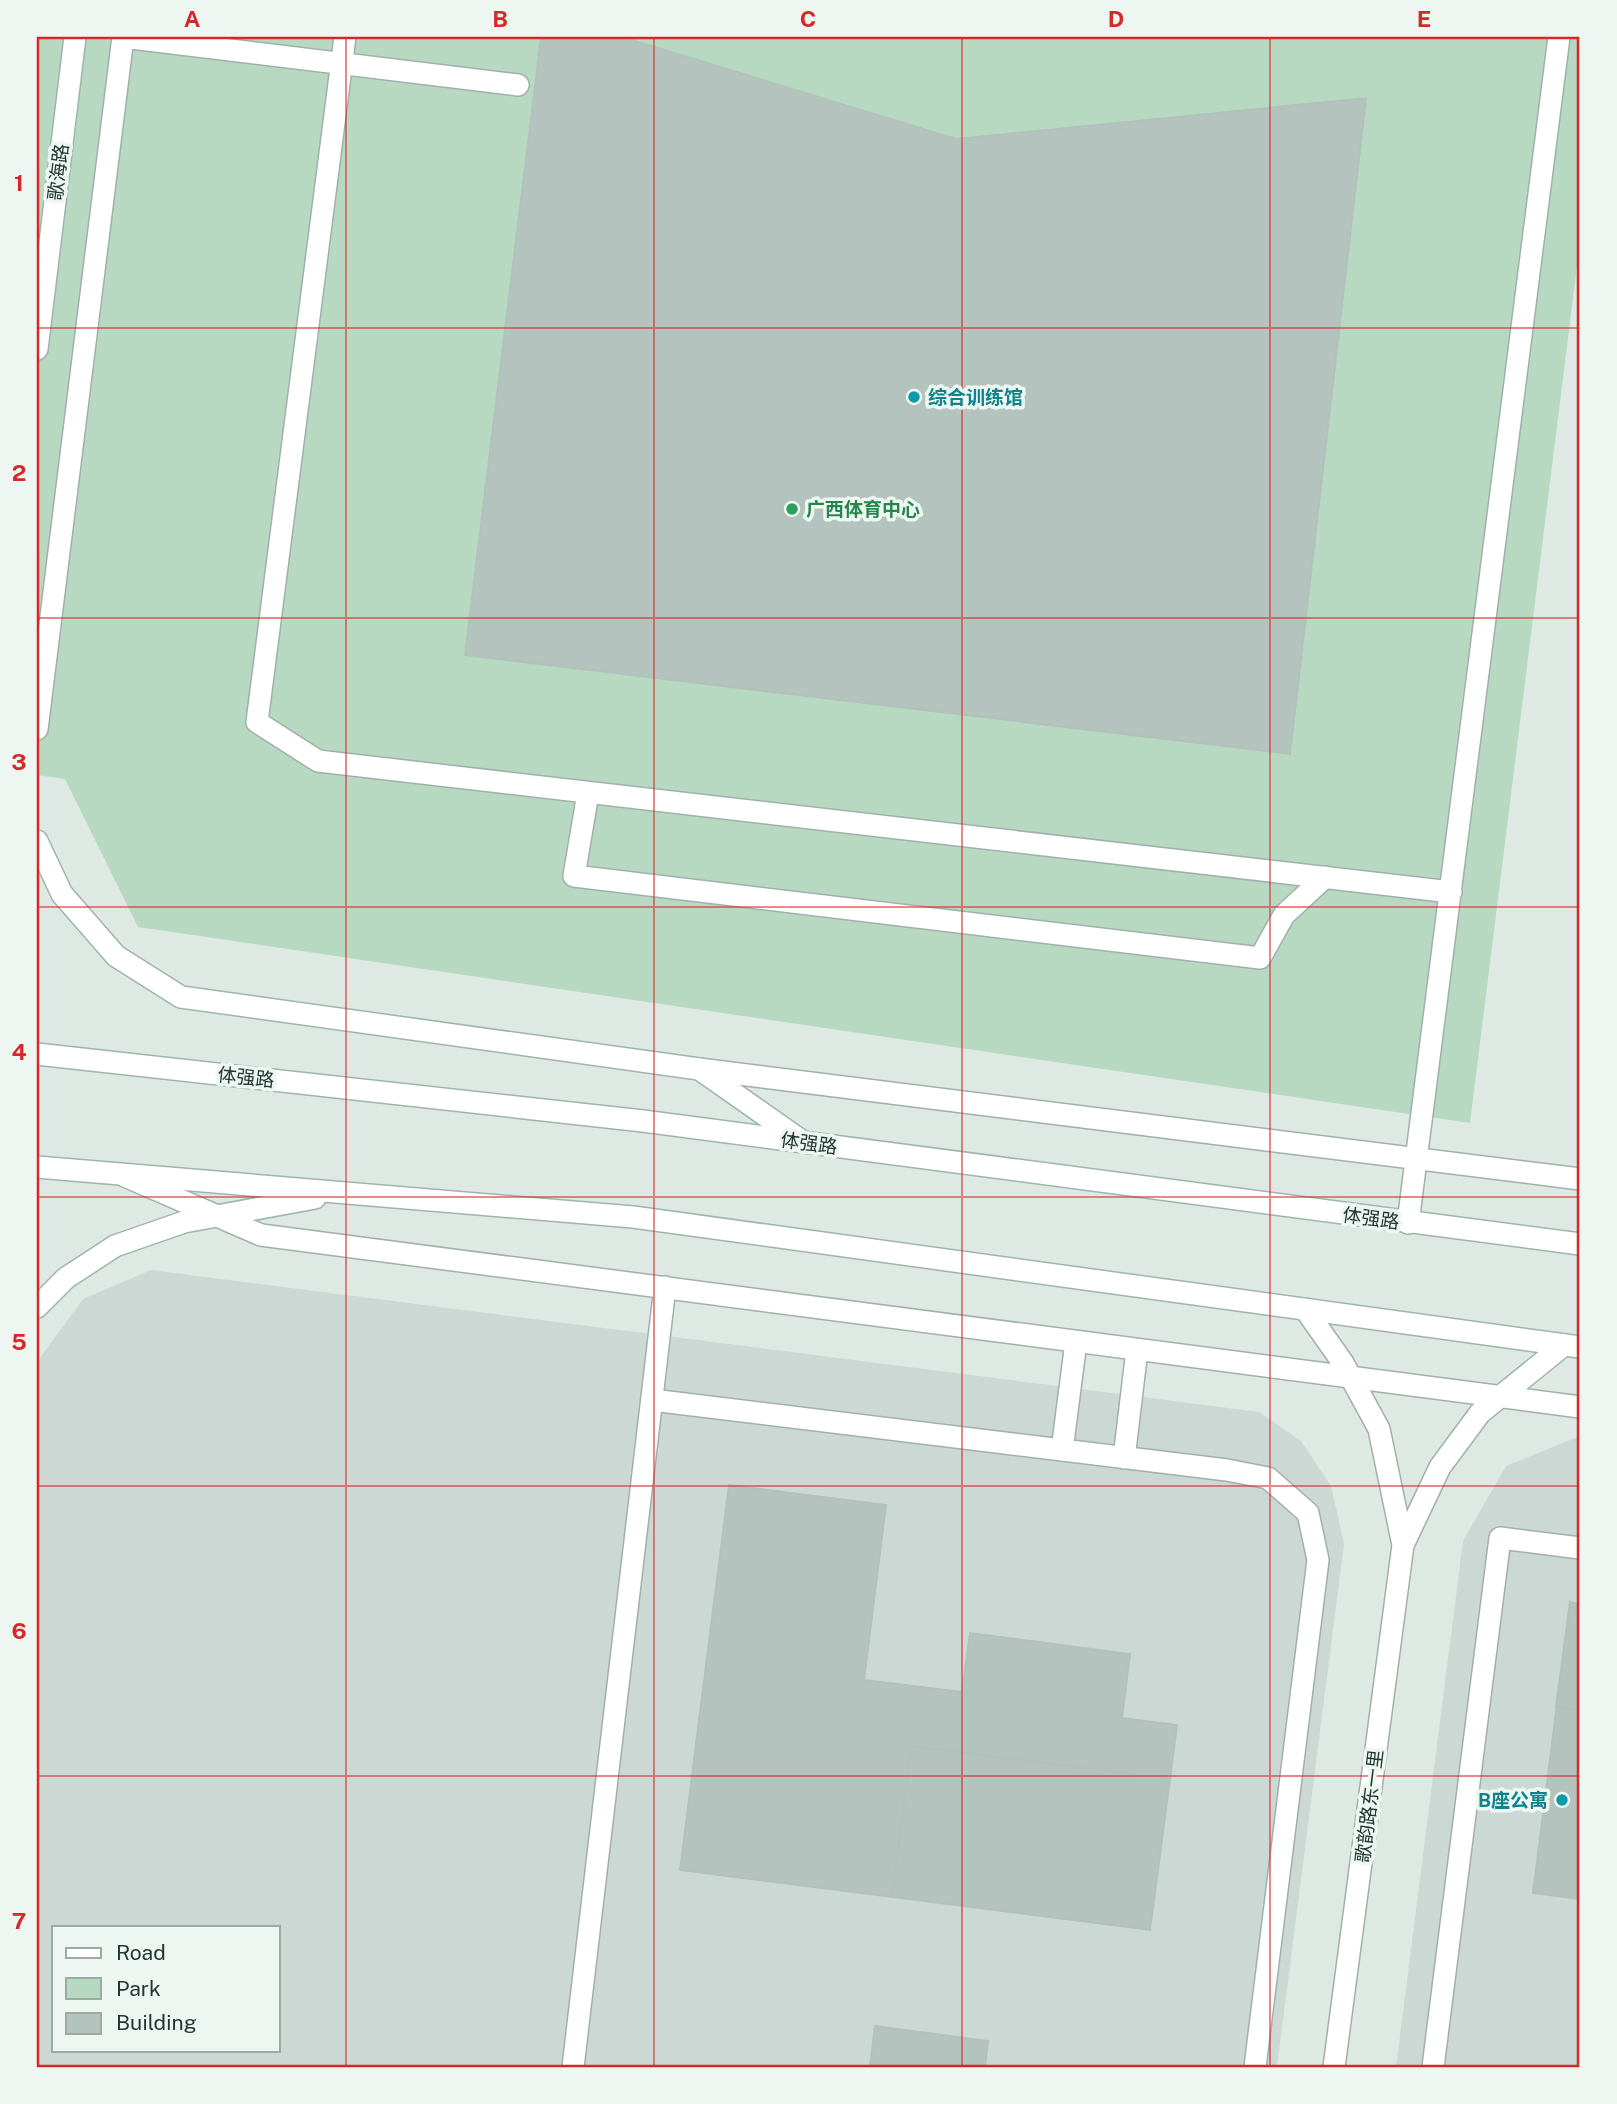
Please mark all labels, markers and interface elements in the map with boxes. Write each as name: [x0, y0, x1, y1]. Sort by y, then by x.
text: A: [184, 5, 201, 32]
text: B: [492, 5, 508, 32]
text: C: [800, 5, 816, 32]
text: D: [1108, 5, 1124, 32]
text: E: [1417, 5, 1431, 32]
street label: 歌海路: [44, 142, 72, 202]
text: 1: [14, 169, 24, 196]
place label: 综合训练馆: [928, 386, 1023, 408]
marker: 综合训练馆: [906, 389, 922, 405]
text: 2: [12, 459, 26, 486]
place label: 广西体育中心: [806, 498, 920, 520]
marker: 广西体育中心: [784, 501, 800, 517]
text: 3: [11, 748, 27, 775]
text: 4: [11, 1038, 27, 1065]
street label: 体强路: [216, 1063, 276, 1091]
street label: 体强路: [779, 1128, 839, 1158]
street label: 体强路: [1341, 1203, 1401, 1233]
text: 5: [11, 1328, 27, 1355]
text: 6: [11, 1617, 27, 1644]
street label: 歌韵路东一里: [1351, 1748, 1387, 1864]
place label: B座公寓: [1478, 1789, 1548, 1811]
marker: B座公寓: [1554, 1792, 1570, 1808]
text: 7: [12, 1907, 26, 1934]
legend: [52, 1926, 280, 2052]
text: Road: [116, 1940, 166, 1965]
text: Park: [116, 1976, 161, 2001]
text: Building: [116, 2010, 197, 2035]

